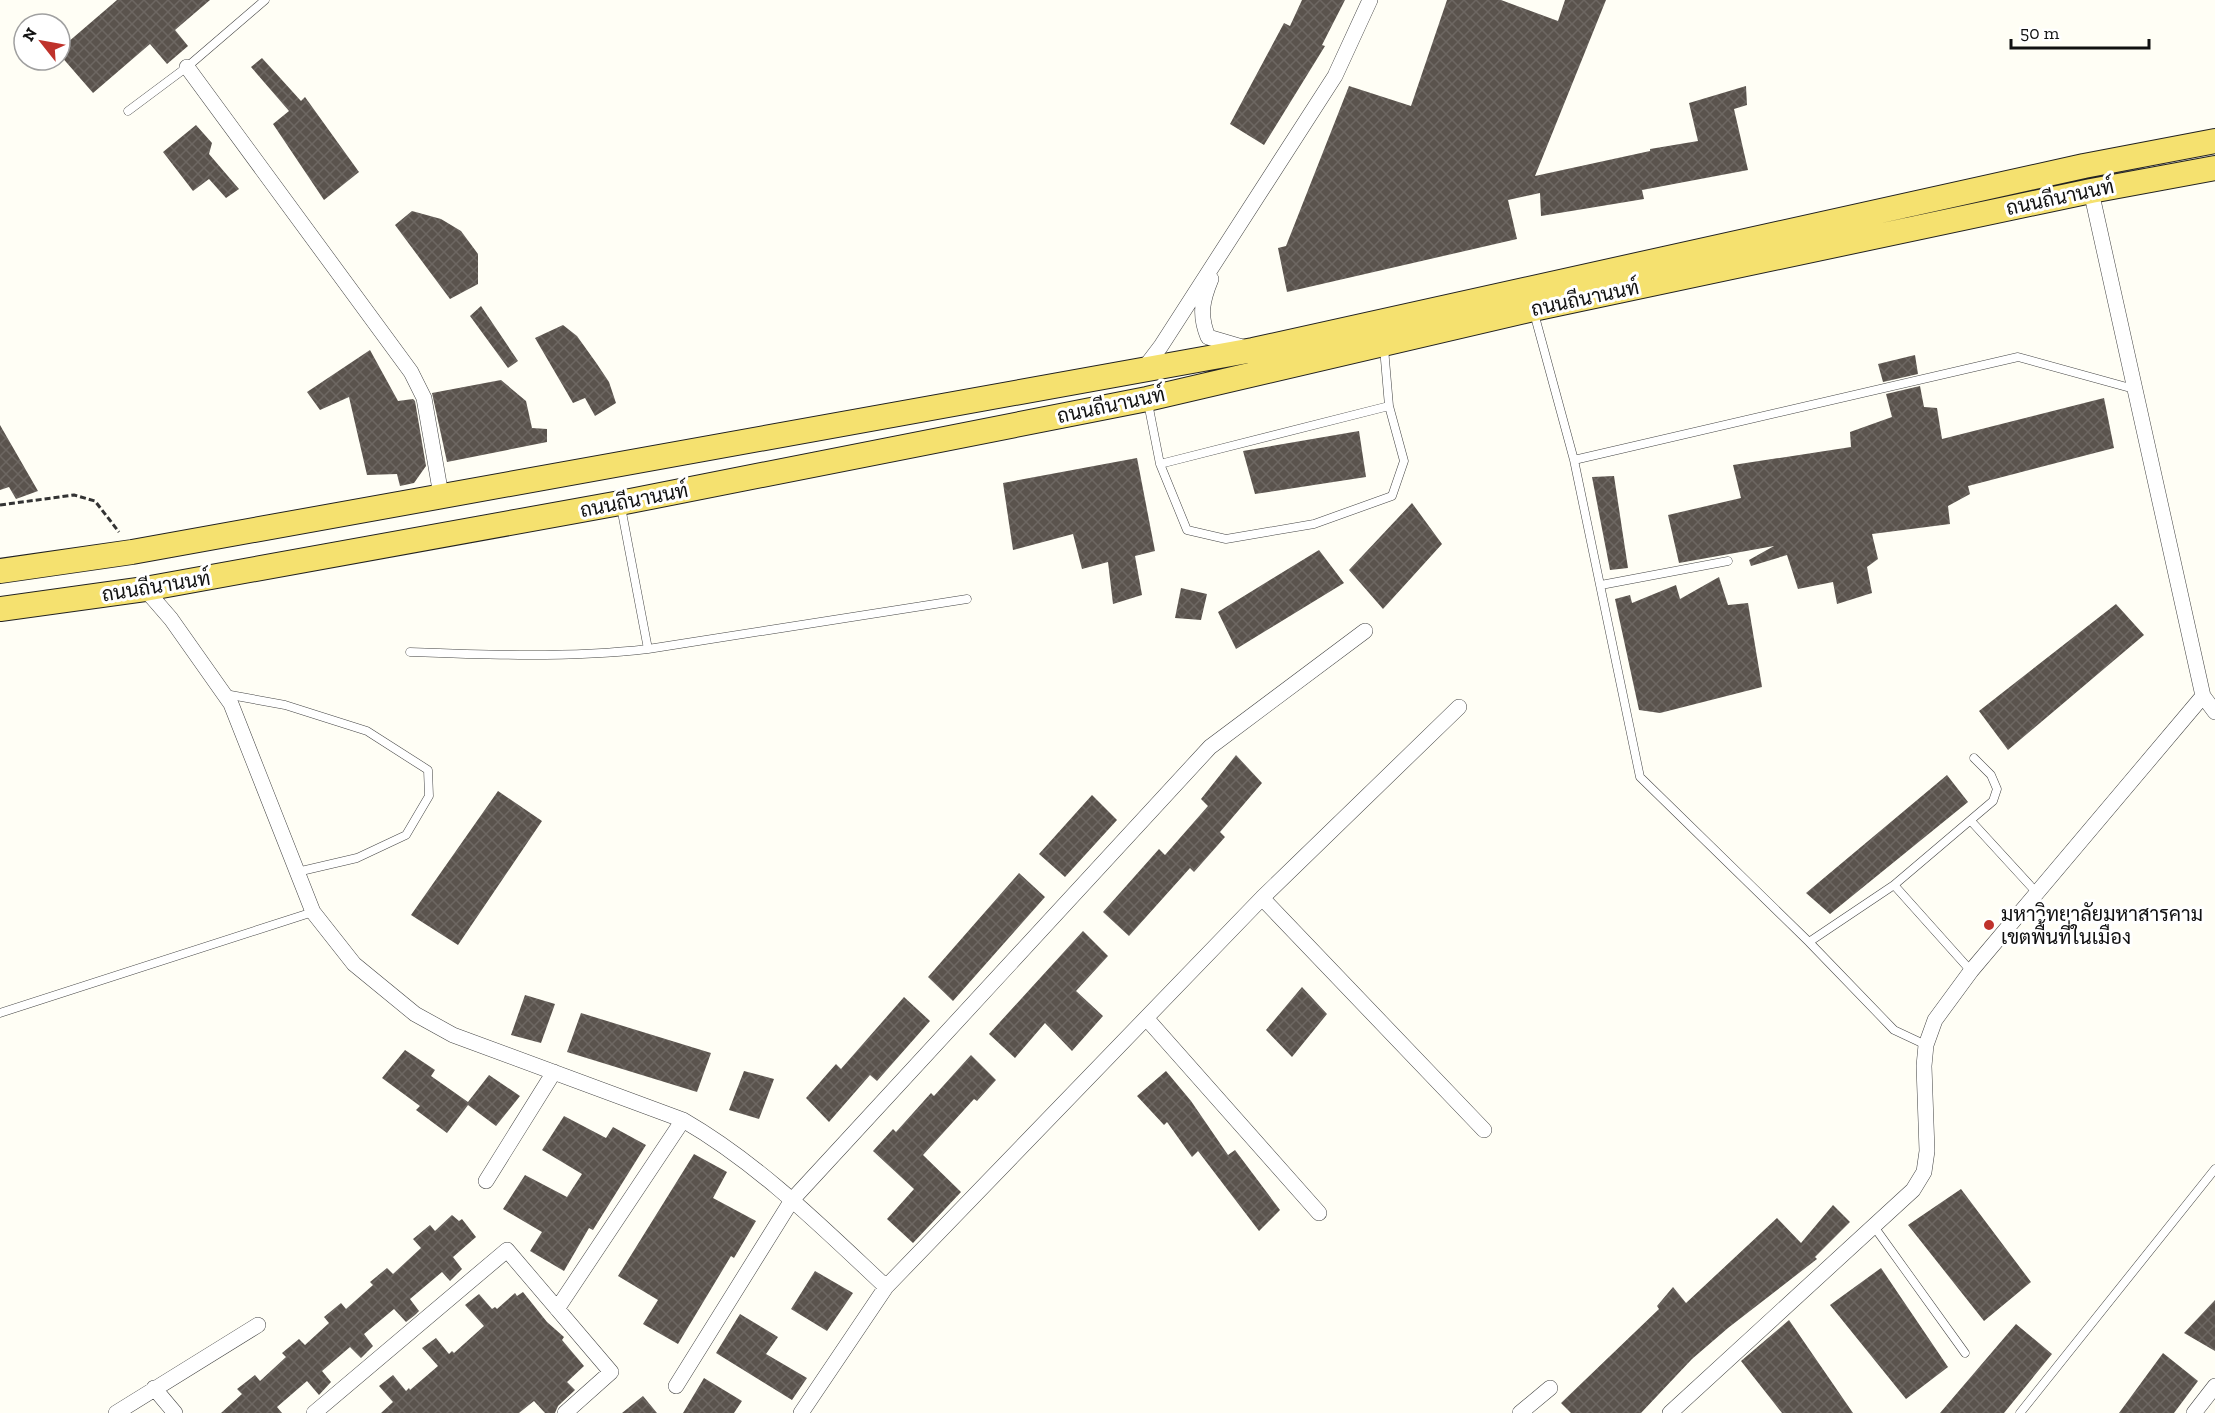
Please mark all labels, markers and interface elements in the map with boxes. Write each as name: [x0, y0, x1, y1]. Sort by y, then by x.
north arrow: [12, 12, 72, 72]
scale bar: [2011, 12, 2149, 50]
text: 50 m: [2020, 22, 2060, 44]
text: N: [18, 24, 41, 45]
street label: ถนนถีนานนท์: [2003, 172, 2116, 220]
street label: ถนนถีนานนท์: [1528, 273, 1641, 321]
street label: ถนนถีนานนท์: [1054, 380, 1167, 428]
street label: ถนนถีนานนท์: [577, 476, 690, 522]
street label: ถนนถีนานนท์: [100, 564, 212, 606]
place label: มหาวิทยาลัยมหาสารคาม เขตพื้นที่ในเมือง: [2001, 902, 2203, 949]
marker: มหาวิทยาลัยมหาสารคาม เขตพื้นที่ในเมือง: [1982, 918, 1996, 932]

